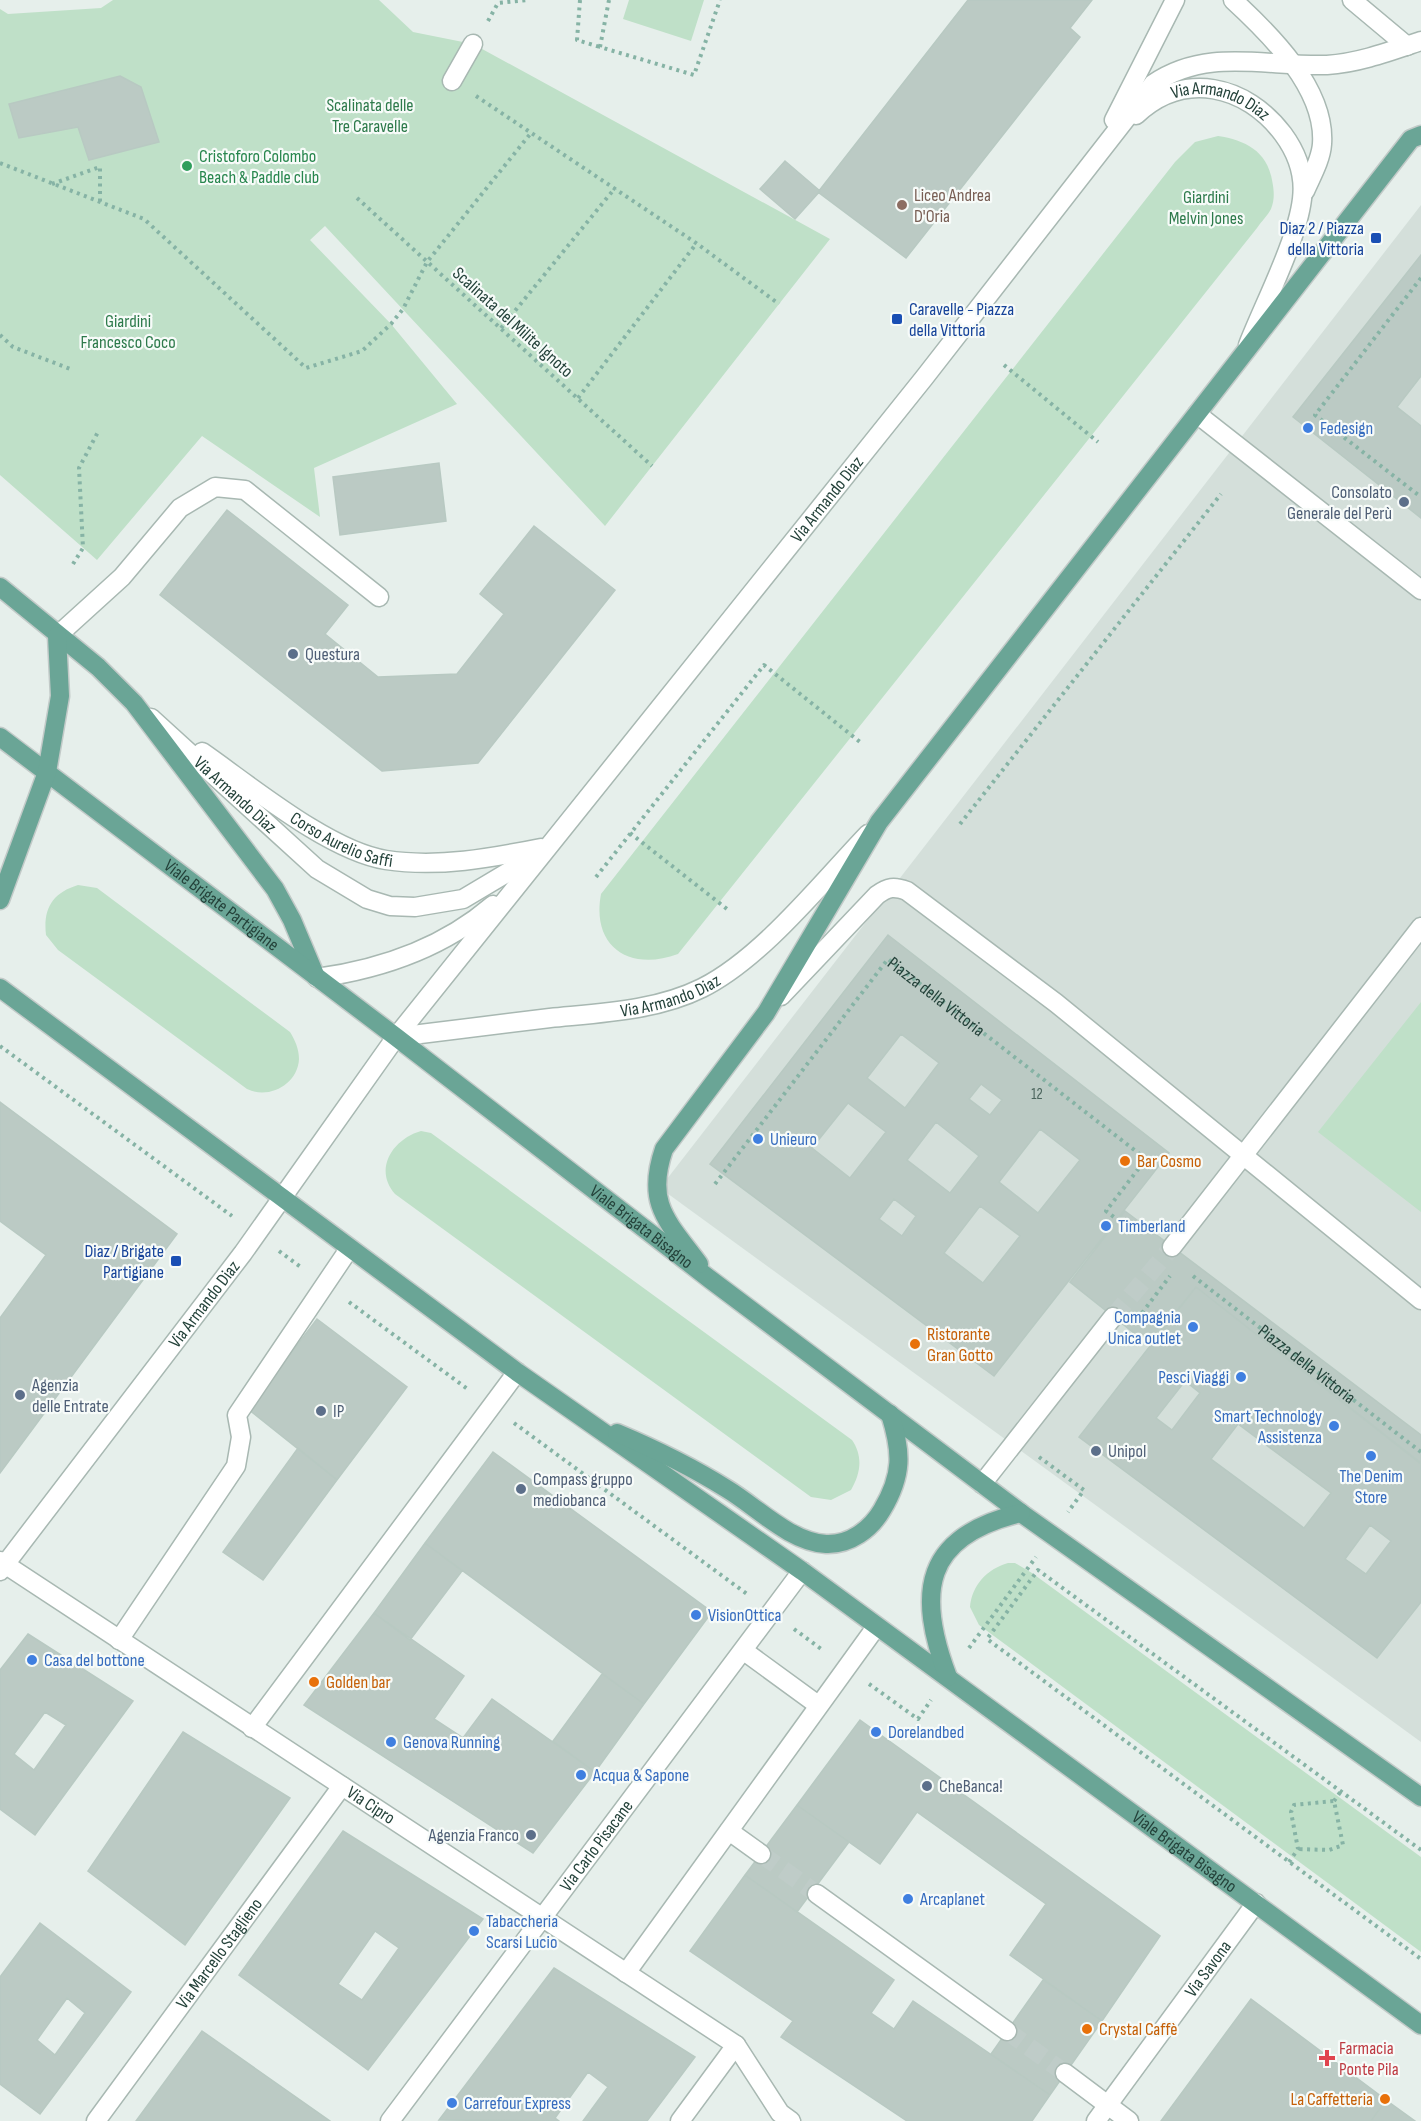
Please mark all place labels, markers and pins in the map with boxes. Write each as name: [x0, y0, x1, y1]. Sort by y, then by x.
place label: Cristoforo Colombo Beach & Paddle club: [199, 146, 319, 188]
marker: Cristoforo Colombo Beach & Paddle club: [180, 159, 194, 173]
place label: Liceo Andrea D'Oria: [914, 185, 991, 227]
marker: Liceo Andrea D'Oria: [895, 198, 909, 212]
place label: Diaz 2 / Piazza della Vittoria: [1279, 218, 1364, 260]
marker: Diaz 2 / Piazza della Vittoria: [1369, 231, 1383, 245]
place label: Caravelle - Piazza della Vittoria: [909, 299, 1014, 341]
marker: Caravelle - Piazza della Vittoria: [890, 312, 904, 326]
place label: Fedesign: [1320, 418, 1373, 439]
marker: Fedesign: [1301, 421, 1315, 435]
place label: Consolato Generale del Perù: [1287, 482, 1392, 524]
marker: Consolato Generale del Perù: [1397, 495, 1411, 509]
place label: Questura: [305, 644, 360, 665]
marker: Questura: [286, 647, 300, 661]
place label: Unieuro: [770, 1129, 817, 1150]
marker: Unieuro: [751, 1132, 765, 1146]
place label: Bar Cosmo: [1137, 1151, 1202, 1172]
marker: Bar Cosmo: [1118, 1154, 1132, 1168]
place label: Timberland: [1118, 1216, 1186, 1237]
marker: Timberland: [1099, 1219, 1113, 1233]
place label: Diaz / Brigate Partigiane: [84, 1241, 164, 1283]
marker: Diaz / Brigate Partigiane: [169, 1254, 183, 1268]
place label: Compagnia Unica outlet: [1108, 1307, 1181, 1349]
marker: Compagnia Unica outlet: [1186, 1320, 1200, 1334]
place label: Ristorante Gran Gotto: [927, 1324, 993, 1366]
marker: Ristorante Gran Gotto: [908, 1337, 922, 1351]
place label: Pesci Viaggi: [1158, 1367, 1229, 1388]
marker: Pesci Viaggi: [1234, 1370, 1248, 1384]
place label: Agenzia delle Entrate: [31, 1375, 109, 1417]
marker: Agenzia delle Entrate: [13, 1388, 27, 1402]
place label: IP: [333, 1401, 345, 1422]
marker: IP: [314, 1404, 328, 1418]
place label: Smart Technology Assistenza: [1214, 1406, 1322, 1448]
marker: Smart Technology Assistenza: [1327, 1419, 1341, 1433]
place label: Unipol: [1108, 1441, 1146, 1462]
marker: Unipol: [1089, 1444, 1103, 1458]
marker: The Denim Store: [1364, 1449, 1378, 1463]
place label: The Denim Store: [1339, 1466, 1403, 1508]
place label: Compass gruppo mediobanca: [533, 1469, 633, 1511]
marker: Compass gruppo mediobanca: [514, 1482, 528, 1496]
place label: VisionOttica: [708, 1605, 782, 1626]
marker: VisionOttica: [689, 1608, 703, 1622]
place label: Casa del bottone: [44, 1650, 145, 1671]
marker: Casa del bottone: [25, 1653, 39, 1667]
place label: Golden bar: [326, 1672, 391, 1693]
marker: Golden bar: [307, 1675, 321, 1689]
place label: Dorelandbed: [888, 1722, 964, 1743]
marker: Dorelandbed: [869, 1725, 883, 1739]
place label: Genova Running: [403, 1732, 500, 1753]
marker: Genova Running: [384, 1735, 398, 1749]
place label: Acqua & Sapone: [592, 1765, 689, 1786]
marker: Acqua & Sapone: [574, 1768, 588, 1782]
place label: CheBanca!: [939, 1776, 1003, 1797]
marker: CheBanca!: [920, 1779, 934, 1793]
place label: Agenzia Franco: [427, 1825, 519, 1846]
marker: Agenzia Franco: [524, 1828, 538, 1842]
place label: Arcaplanet: [919, 1889, 985, 1910]
marker: Arcaplanet: [901, 1892, 915, 1906]
place label: Tabaccheria Scarsi Lucio: [486, 1911, 558, 1953]
marker: Tabaccheria Scarsi Lucio: [467, 1924, 481, 1938]
place label: Crystal Caffè: [1099, 2019, 1177, 2040]
marker: Crystal Caffè: [1080, 2022, 1094, 2036]
place label: Farmacia Ponte Pila: [1339, 2038, 1399, 2080]
marker: Farmacia Ponte Pila: [1320, 2051, 1334, 2065]
place label: La Caffetteria: [1291, 2089, 1373, 2110]
marker: La Caffetteria: [1378, 2092, 1392, 2106]
place label: Carrefour Express: [464, 2093, 571, 2114]
marker: Carrefour Express: [445, 2096, 459, 2110]

